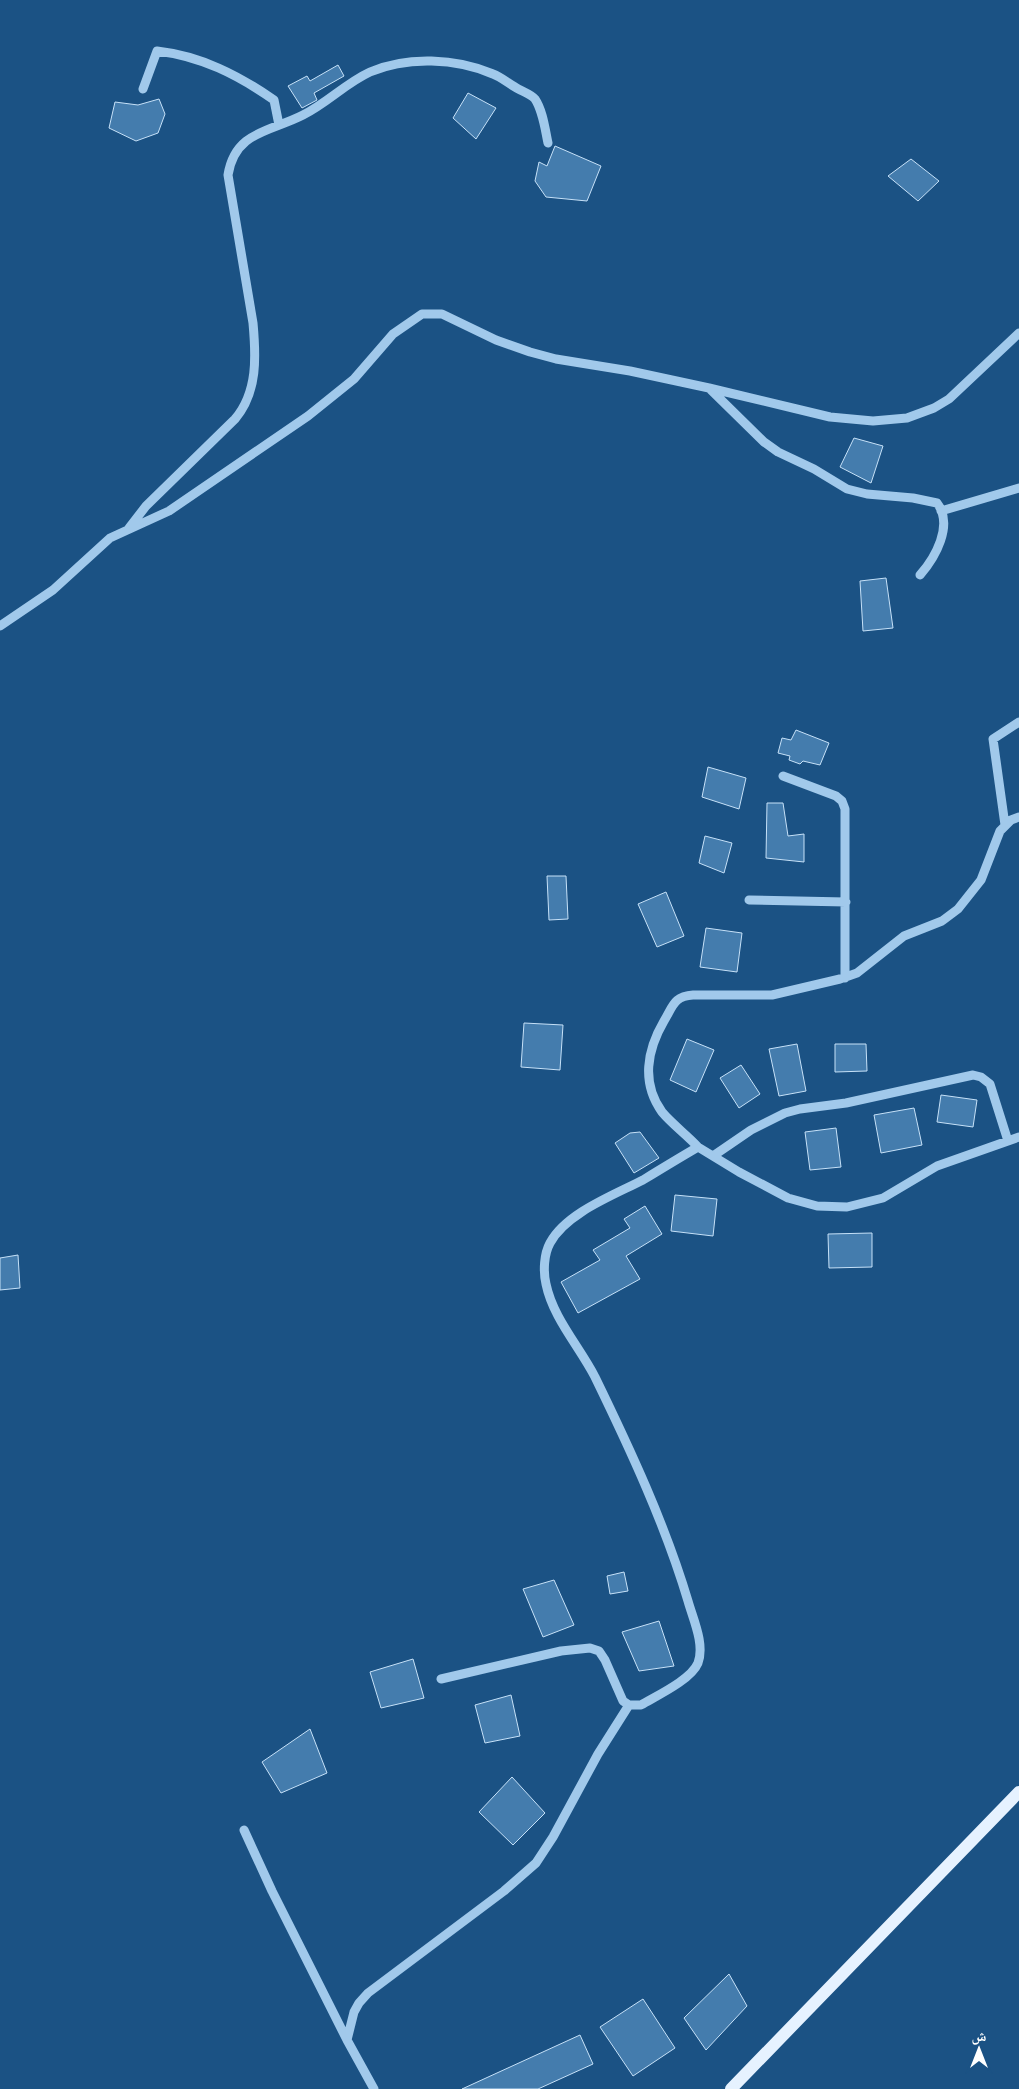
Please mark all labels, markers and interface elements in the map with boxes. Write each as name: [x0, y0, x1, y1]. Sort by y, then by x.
north arrow: [954, 2024, 1004, 2074]
text: ش: [972, 2029, 987, 2046]

